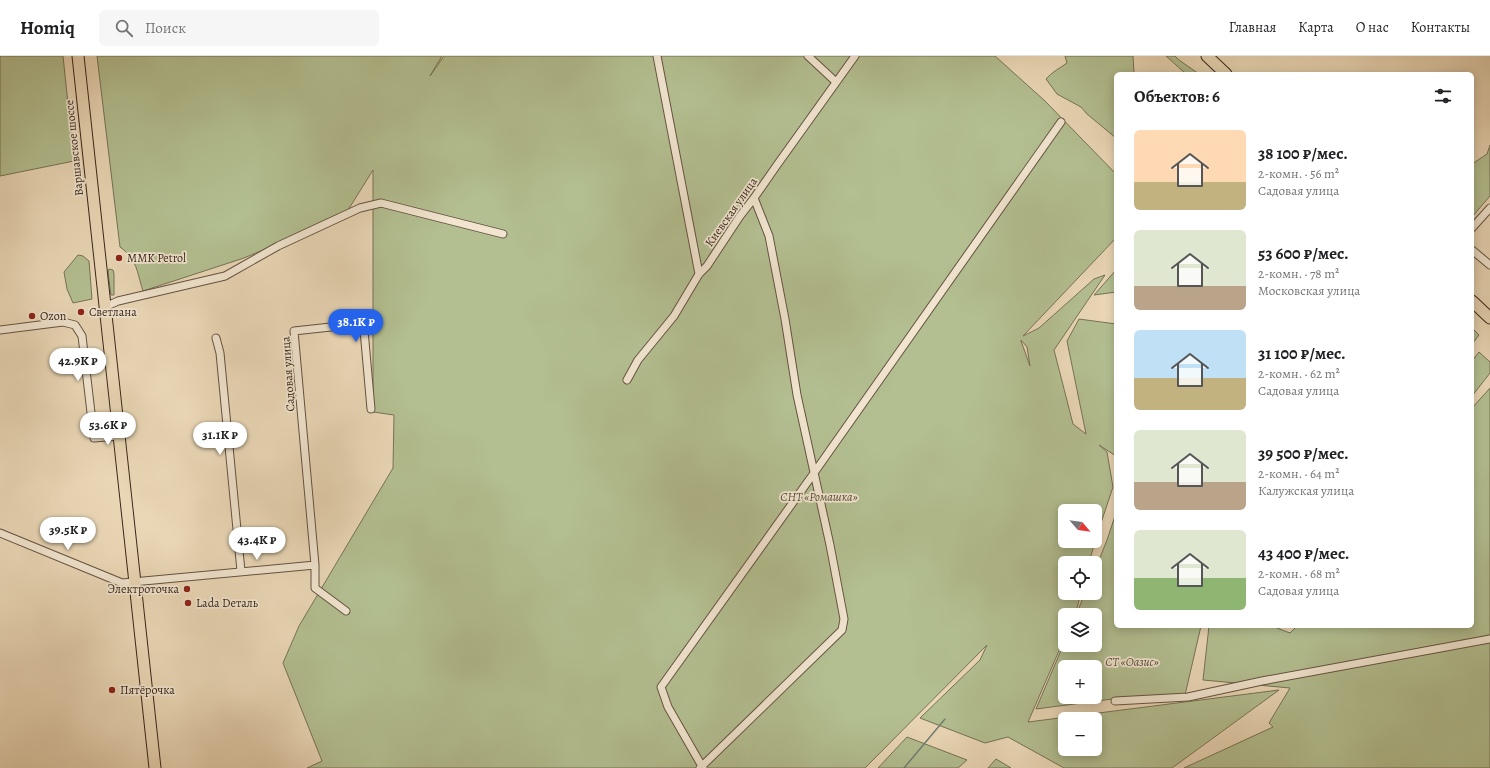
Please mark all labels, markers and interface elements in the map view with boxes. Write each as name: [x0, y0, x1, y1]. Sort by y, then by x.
search box: [99, 10, 379, 46]
text: Homiq: [20, 15, 75, 41]
icon: search: [113, 17, 135, 39]
text: Поиск: [145, 18, 186, 38]
text: Главная: [1229, 18, 1276, 37]
text: Карта: [1298, 18, 1334, 37]
text: О нас: [1356, 18, 1389, 37]
text: Контакты: [1411, 18, 1470, 37]
text: Объектов: 6: [1134, 85, 1220, 108]
icon: filters: [1432, 85, 1454, 107]
street label: Варшавское шоссе: [61, 99, 87, 197]
text: 38 100 ₽/мес.: [1258, 142, 1348, 165]
icon: home: [1166, 146, 1214, 194]
text: 2-комн. · 56 m²: [1258, 165, 1339, 182]
street label: Киевская улица: [701, 174, 761, 250]
text: Садовая улица: [1258, 182, 1339, 199]
text: 53 600 ₽/мес.: [1258, 242, 1349, 265]
icon: home: [1166, 246, 1214, 294]
place label: MMK Petrol: [127, 250, 186, 266]
marker: MMK Petrol: [114, 253, 124, 263]
text: 2-комн. · 78 m²: [1258, 265, 1339, 282]
text: Московская улица: [1258, 282, 1360, 299]
place label: Светлана: [89, 304, 137, 320]
marker: Светлана: [76, 307, 86, 317]
place label: Ozon: [40, 308, 67, 324]
pin: 38.1K ₽: [319, 309, 393, 343]
marker: Ozon: [27, 311, 37, 321]
text: 38.1K ₽: [337, 313, 375, 330]
street label: Садовая улица: [277, 336, 299, 412]
text: 31 100 ₽/мес.: [1258, 342, 1346, 365]
icon: home: [1166, 346, 1214, 394]
pin: 42.9K ₽: [41, 348, 115, 382]
text: 42.9K ₽: [58, 352, 98, 369]
text: 2-комн. · 62 m²: [1258, 365, 1340, 382]
text: Садовая улица: [1258, 382, 1339, 399]
pin: 53.6K ₽: [71, 412, 145, 446]
text: 53.6K ₽: [89, 416, 127, 433]
pin: 31.1K ₽: [183, 422, 257, 456]
text: 31.1K ₽: [202, 426, 238, 443]
text: 39 500 ₽/мес.: [1258, 442, 1349, 465]
icon: home: [1166, 446, 1214, 494]
text: 2-комн. · 64 m²: [1258, 465, 1339, 482]
text: Калужская улица: [1258, 482, 1354, 499]
park label: СНТ «Ромашка»: [780, 489, 858, 505]
north arrow: [1058, 504, 1102, 548]
map controls: [1058, 504, 1102, 756]
pin: 39.5K ₽: [31, 517, 105, 551]
text: 39.5K ₽: [49, 521, 87, 538]
pin: 43.4K ₽: [220, 527, 294, 561]
text: 43.4K ₽: [238, 531, 276, 548]
text: 43 400 ₽/мес.: [1258, 542, 1350, 565]
icon: home: [1166, 546, 1214, 594]
button: locate: [1058, 556, 1102, 600]
text: 2-комн. · 68 m²: [1258, 565, 1340, 582]
place label: Электроточка: [108, 581, 179, 597]
text: Садовая улица: [1258, 582, 1339, 599]
marker: Электроточка: [182, 584, 192, 594]
place label: Lada Dеталь: [196, 595, 259, 611]
marker: Lada Dеталь: [183, 598, 193, 608]
button: layers: [1058, 608, 1102, 652]
park label: СТ «Оазис»: [1105, 654, 1159, 670]
button: +: [1058, 660, 1102, 704]
place label: Пятёрочка: [120, 682, 175, 698]
marker: Пятёрочка: [107, 685, 117, 695]
button: −: [1058, 712, 1102, 756]

